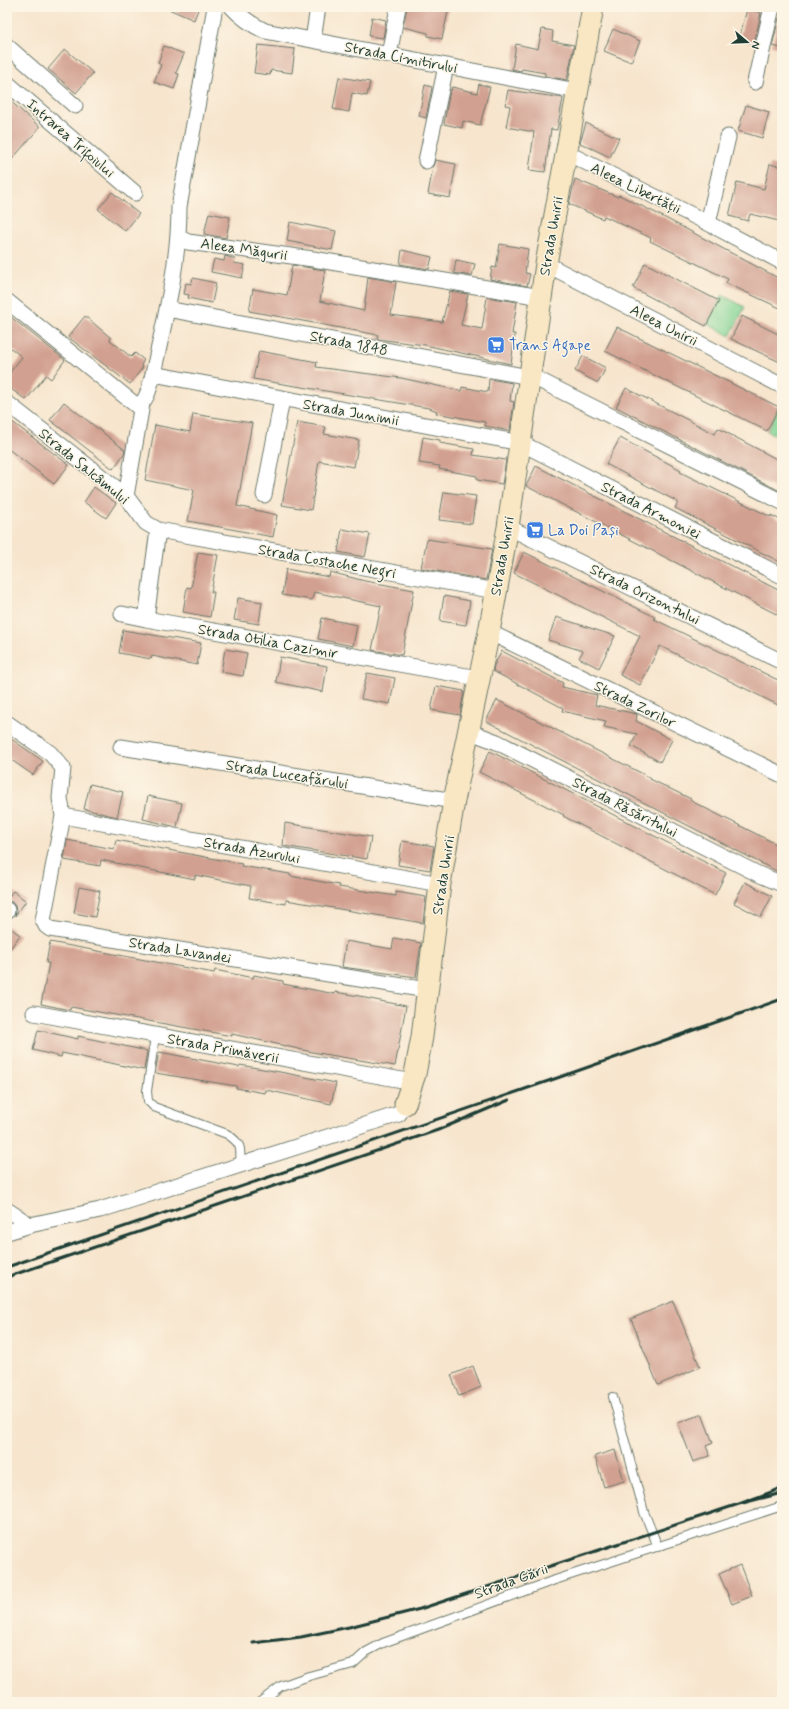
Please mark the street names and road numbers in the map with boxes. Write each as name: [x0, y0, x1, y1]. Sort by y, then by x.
street label: Strada Cimitirului: [343, 37, 459, 79]
street label: Intrarea Trifoiului: [21, 95, 119, 184]
street label: Aleea Libertății: [587, 158, 684, 219]
street label: Strada Unirii: [535, 195, 569, 278]
street label: Aleea Măgurii: [199, 234, 289, 266]
street label: Aleea Unirii: [626, 300, 701, 351]
street label: Strada 1848: [308, 327, 390, 361]
street label: Strada Junimii: [301, 395, 400, 431]
street label: Strada Salcâmului: [34, 424, 133, 510]
street label: Strada Armoniei: [597, 477, 704, 545]
street label: Strada Unirii: [486, 515, 520, 598]
street label: Strada Costache Negri: [256, 540, 397, 585]
street label: Strada Orizontului: [586, 560, 703, 630]
street label: Strada Otilia Cazimir: [196, 620, 339, 664]
street label: Strada Zorilor: [590, 676, 679, 734]
street label: Strada Luceafǎrului: [224, 755, 349, 795]
street label: Strada Răsăritului: [568, 773, 681, 843]
street label: Strada Azurului: [202, 833, 302, 869]
street label: Strada Unirii: [428, 834, 460, 916]
street label: Strada Lavandei: [127, 933, 232, 969]
street label: Strada Primăverii: [165, 1029, 280, 1069]
street label: Strada Gării: [472, 1559, 551, 1605]

